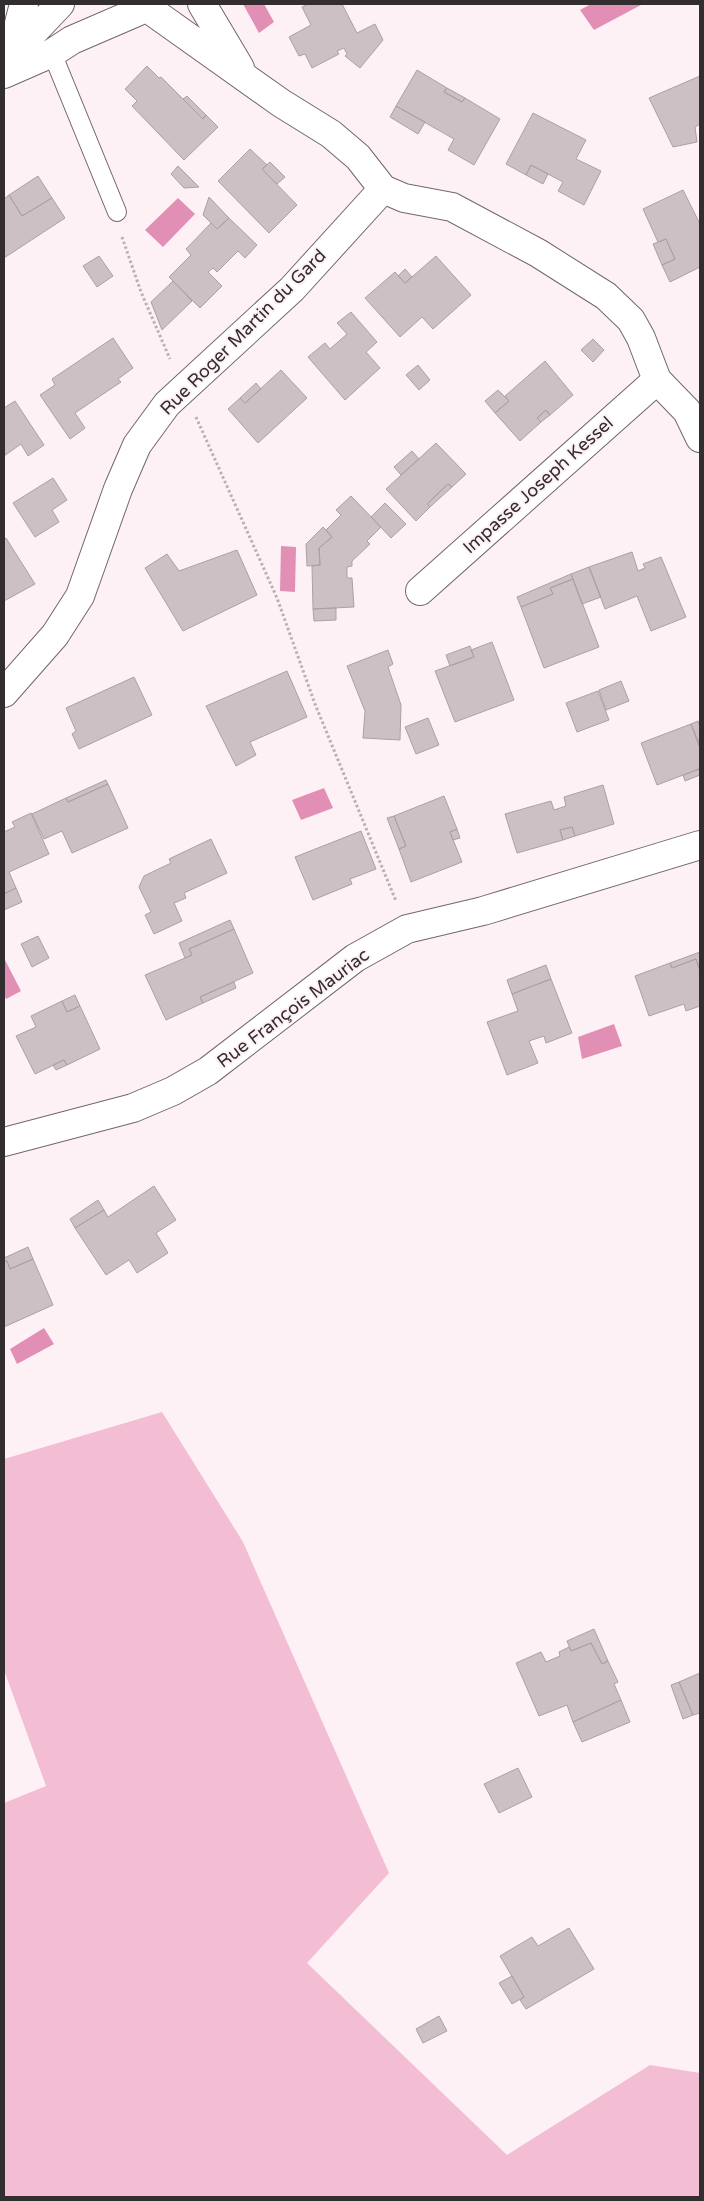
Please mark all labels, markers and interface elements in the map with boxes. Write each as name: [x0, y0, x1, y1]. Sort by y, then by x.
street label: Rue Roger Martin du Gard: [155, 244, 331, 420]
street label: Impasse Joseph Kessel: [458, 412, 618, 558]
street label: Rue François Mauriac: [213, 944, 373, 1072]

